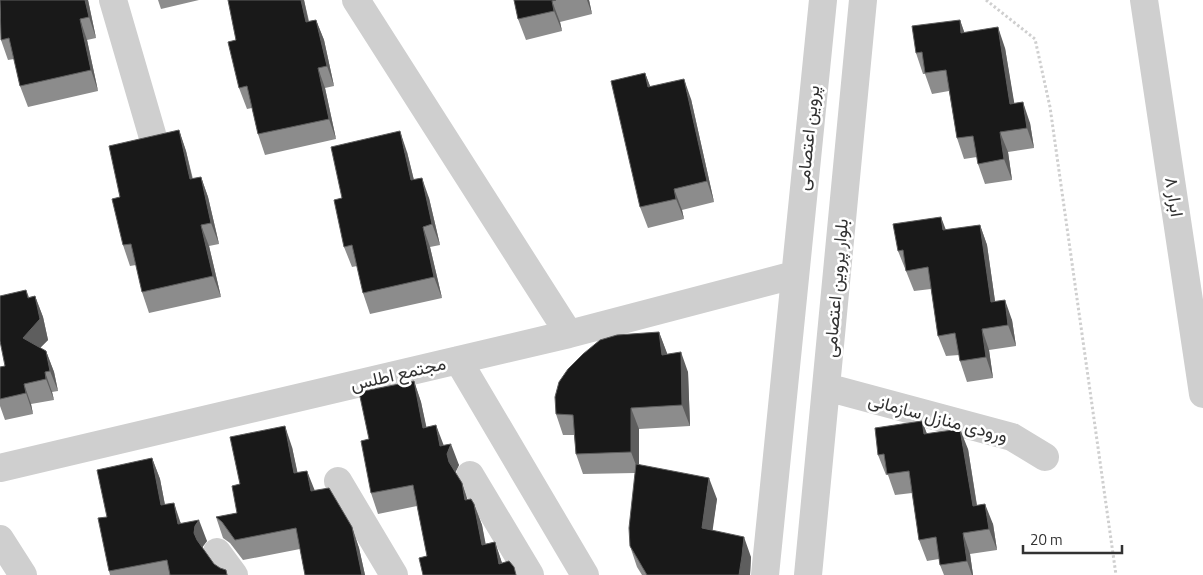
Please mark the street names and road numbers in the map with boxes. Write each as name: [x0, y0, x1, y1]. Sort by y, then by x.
street label: پروین اعتصامی: [789, 84, 826, 192]
street label: ابرار ۸: [1158, 175, 1191, 219]
street label: بلوار پروین اعتصامی: [816, 217, 855, 358]
street label: مجتمع اطلس: [347, 349, 448, 398]
street label: ورودی منازل سازمانی: [865, 386, 1011, 449]

